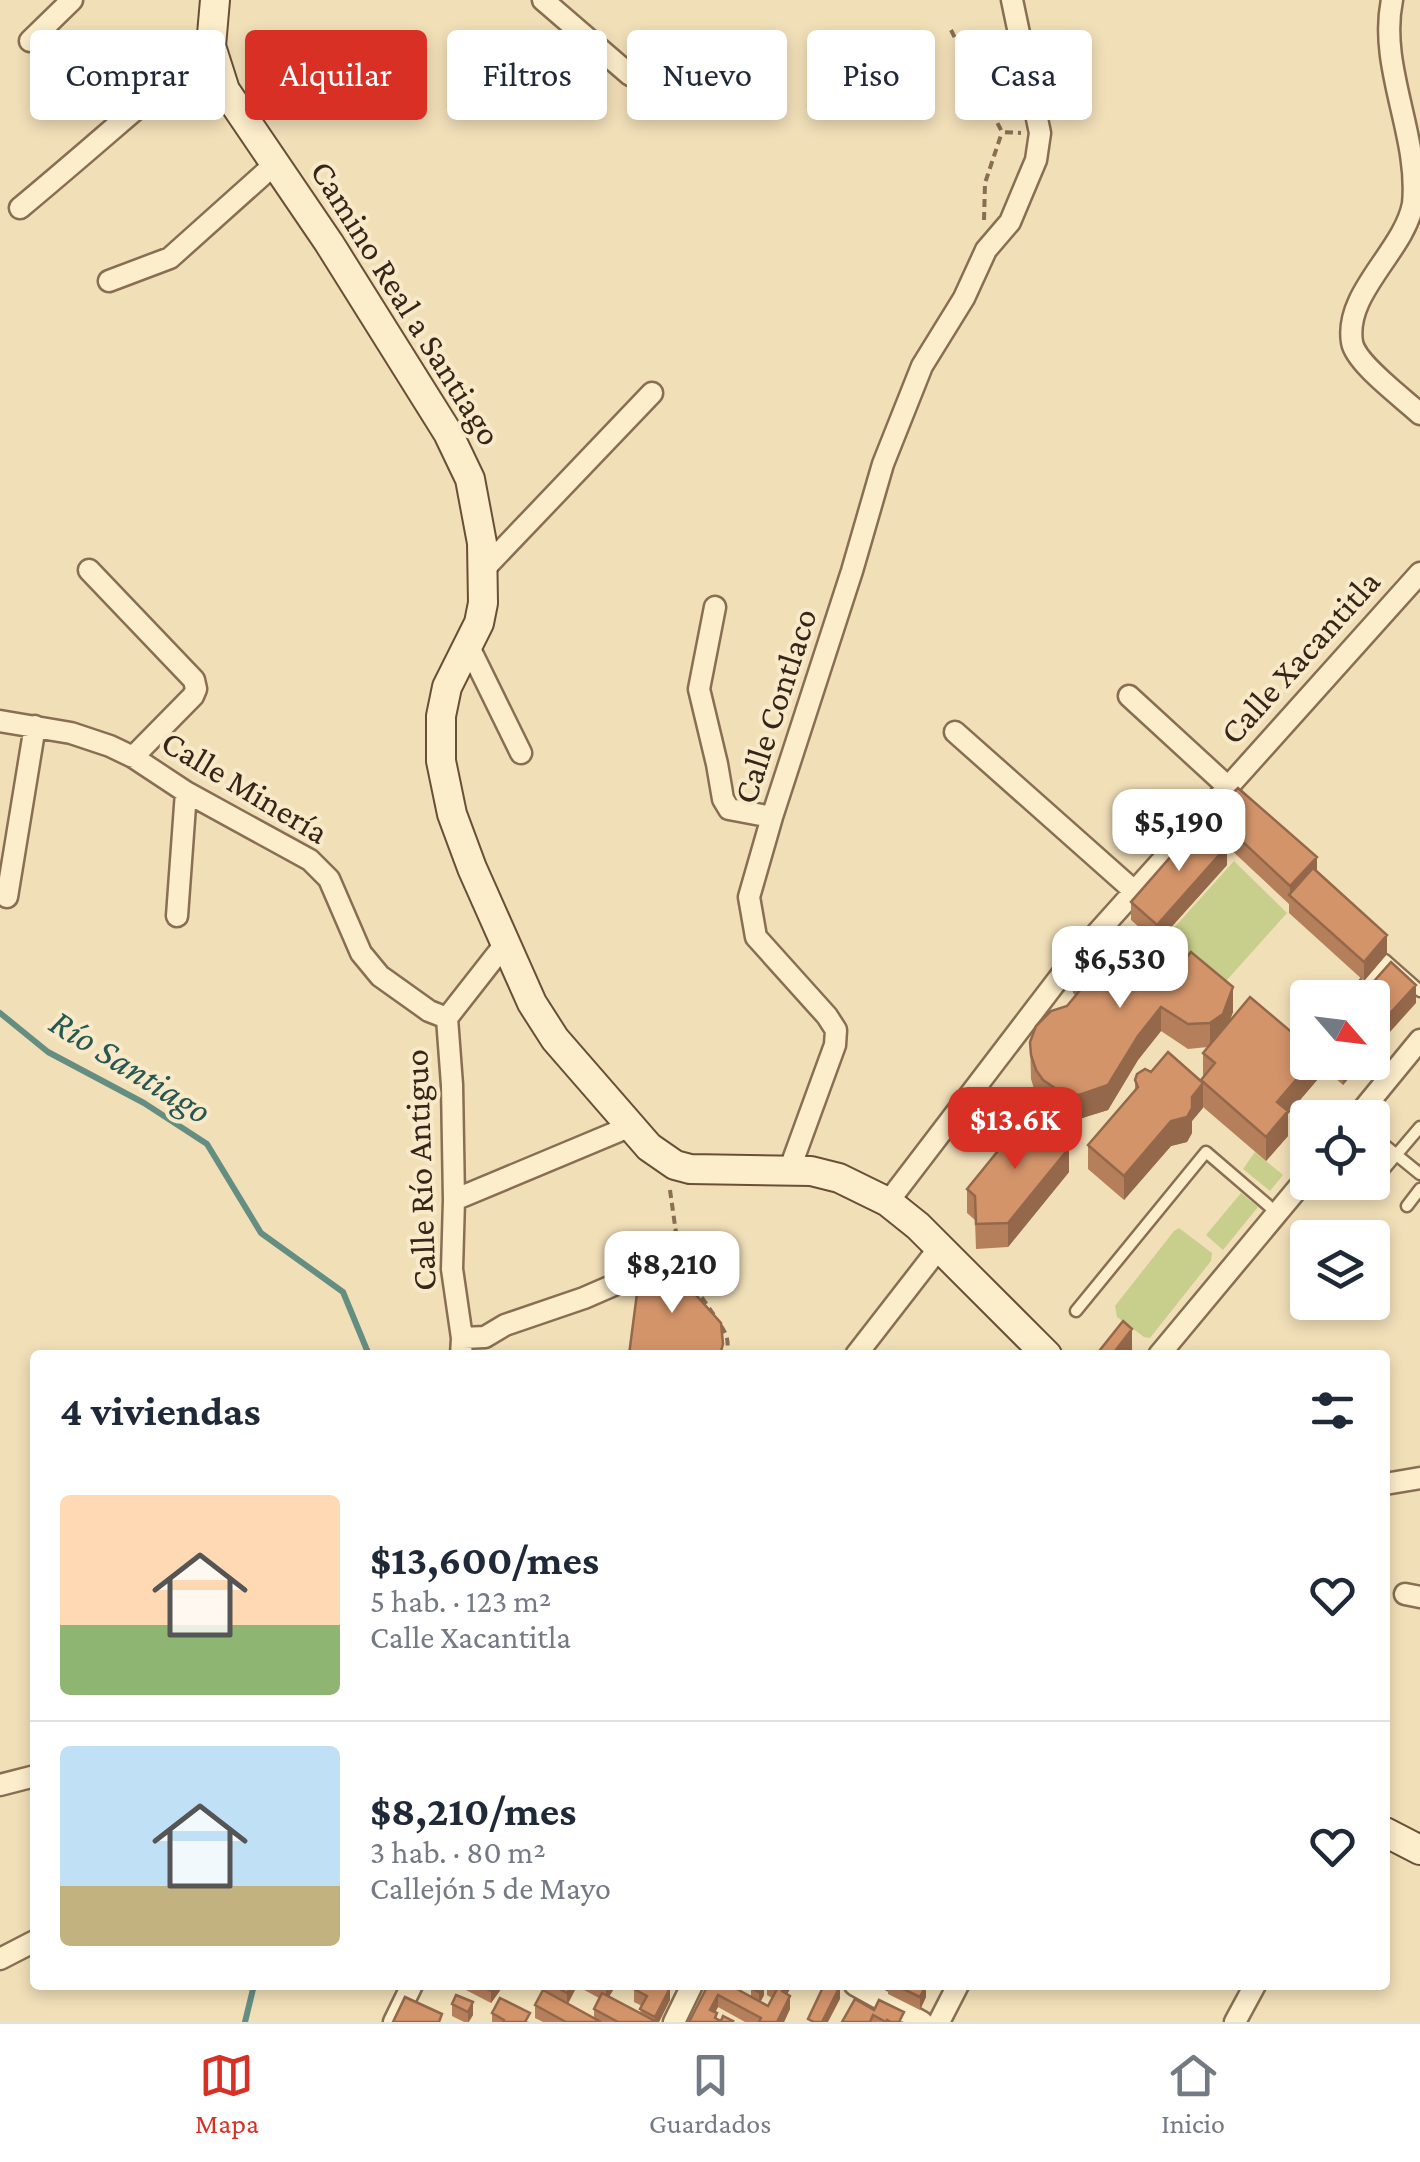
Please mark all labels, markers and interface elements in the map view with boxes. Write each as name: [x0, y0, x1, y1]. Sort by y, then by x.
chip: Comprar: [30, 30, 225, 120]
chip: Alquilar: [245, 30, 427, 120]
chip: Filtros: [447, 30, 607, 120]
chip: Nuevo: [627, 30, 787, 120]
chip: Piso: [807, 30, 935, 120]
chip: Casa: [955, 30, 1092, 120]
street label: Camino Real a Santiago: [303, 154, 509, 452]
street label: Calle Xacantitla: [1212, 562, 1388, 752]
street label: Calle Contlaco: [725, 604, 825, 808]
street label: Calle Minería: [155, 722, 335, 852]
pin: $5,190: [1098, 789, 1260, 874]
text: $5,190: [1134, 803, 1224, 839]
pin: $6,530: [1039, 926, 1201, 1011]
text: $6,530: [1074, 940, 1166, 976]
north arrow: [1290, 980, 1390, 1080]
map controls: [1290, 980, 1390, 1320]
water label: Río Santiago: [43, 1000, 219, 1132]
street label: Calle Río Antiguo: [396, 1049, 444, 1291]
pin: $13.6K: [934, 1087, 1096, 1172]
button: locate: [1290, 1100, 1390, 1200]
text: $13.6K: [970, 1101, 1060, 1137]
button: layers: [1290, 1220, 1390, 1320]
pin: $8,210: [591, 1231, 753, 1316]
text: $8,210: [626, 1245, 718, 1281]
icon: filters: [1305, 1383, 1360, 1438]
text: 4 viviendas: [60, 1387, 261, 1434]
icon: home: [140, 1535, 260, 1655]
text: $13,600/mes: [370, 1536, 599, 1583]
icon: heart: [1305, 1568, 1360, 1623]
text: 5 hab. · 123 m²: [370, 1583, 551, 1619]
text: Calle Xacantitla: [370, 1619, 571, 1655]
icon: home: [140, 1786, 260, 1906]
text: $8,210/mes: [370, 1787, 576, 1834]
icon: heart: [1305, 1819, 1360, 1874]
text: 3 hab. · 80 m²: [370, 1834, 546, 1870]
text: Callejón 5 de Mayo: [370, 1870, 611, 1906]
tab: Mapa: [195, 2048, 259, 2139]
tab: Guardados: [649, 2048, 771, 2139]
tab: Inicio: [1161, 2048, 1225, 2139]

